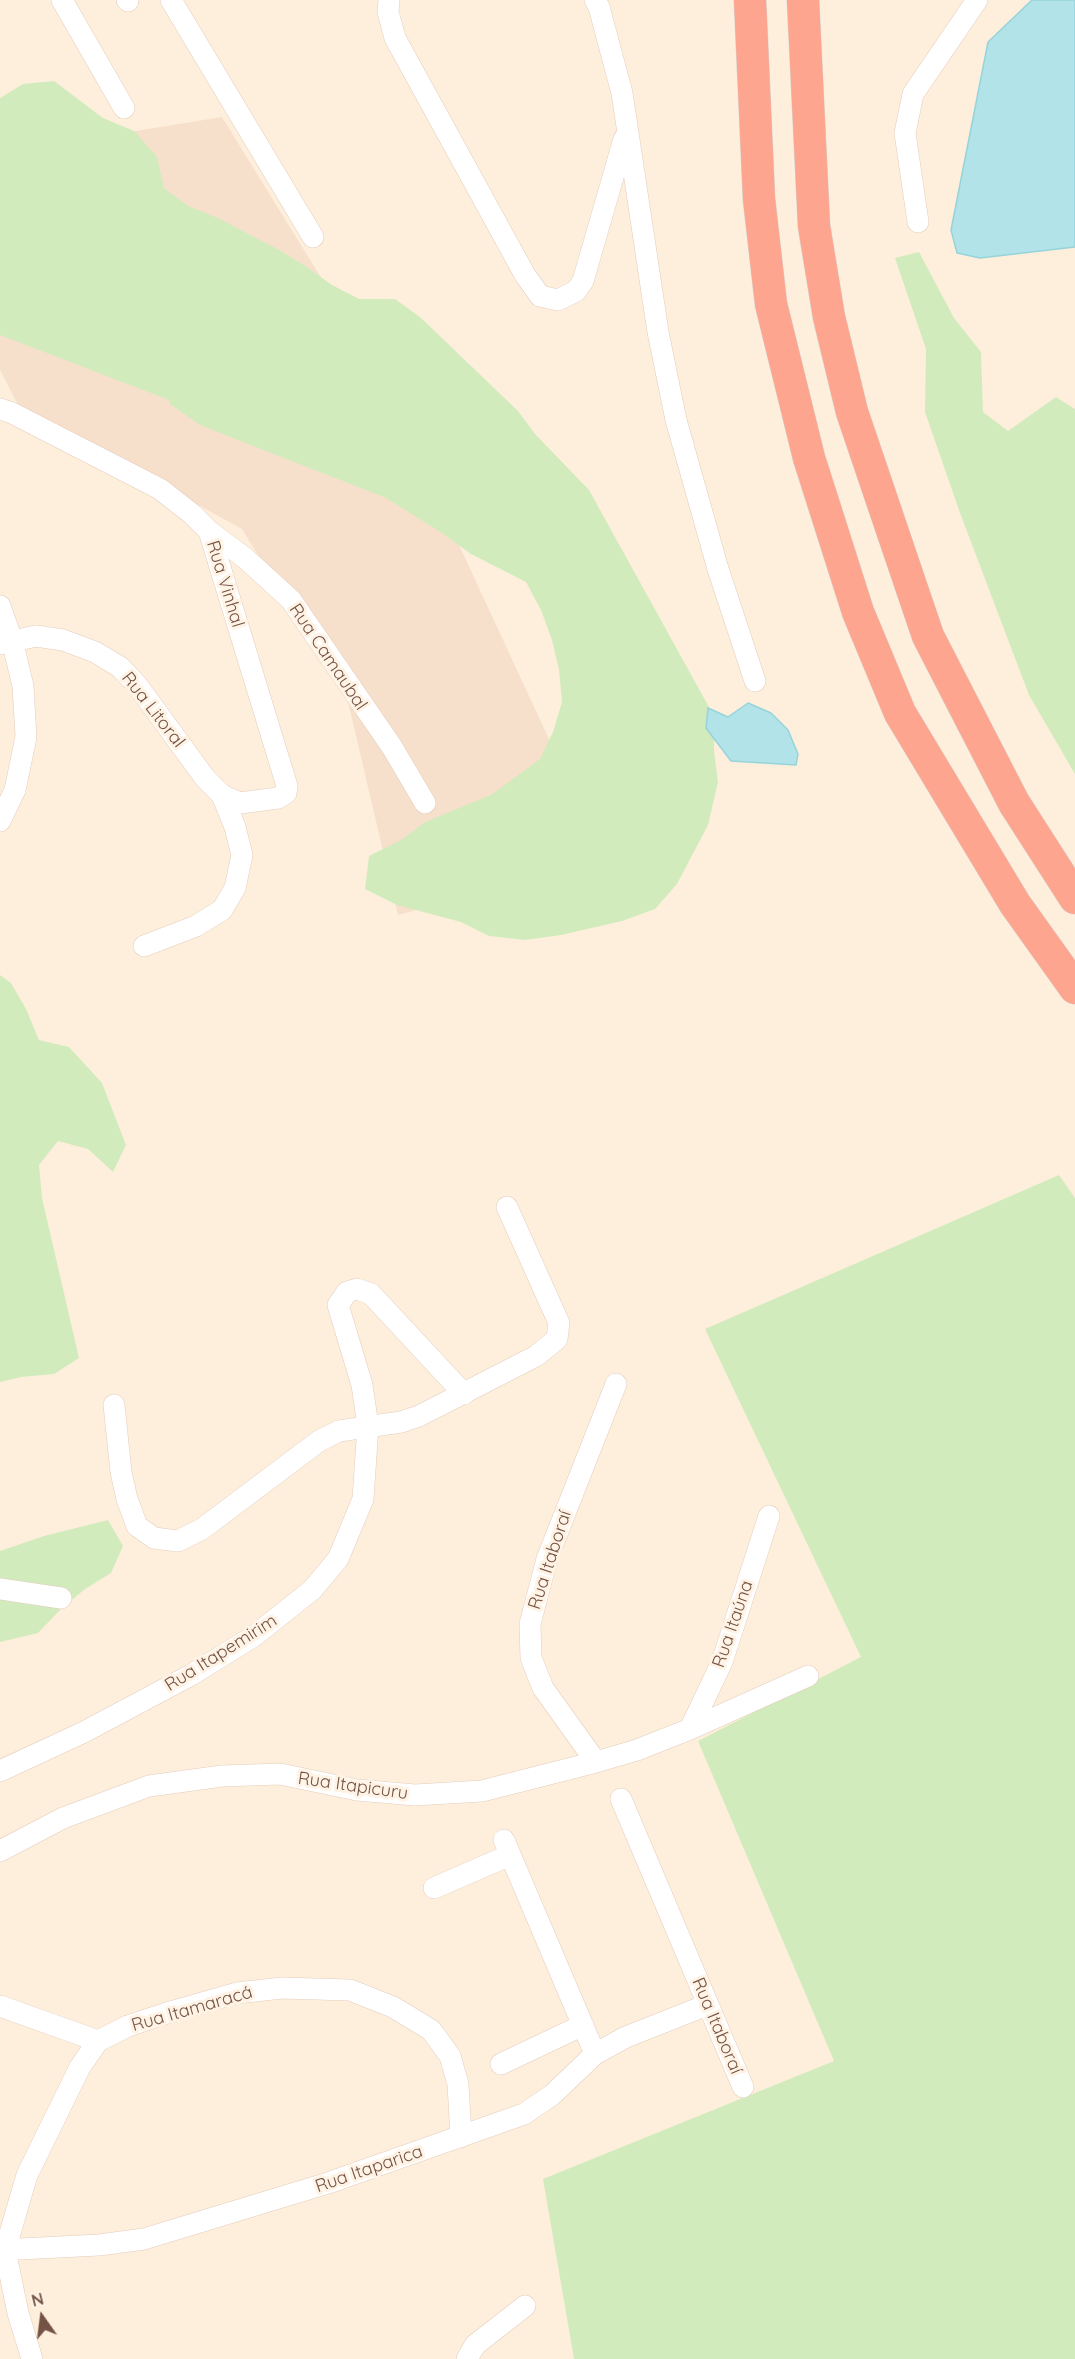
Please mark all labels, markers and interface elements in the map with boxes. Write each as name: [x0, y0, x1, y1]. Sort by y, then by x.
street label: Rua Vinhal: [202, 538, 248, 630]
street label: Rua Camaubal: [284, 600, 372, 714]
street label: Rua Litoral: [117, 668, 189, 752]
street label: Rua Itaboraí: [524, 1508, 576, 1612]
street label: Rua Itaúna: [708, 1578, 758, 1670]
street label: Rua Itapemirim: [161, 1610, 281, 1696]
street label: Rua Itapicuru: [297, 1768, 409, 1804]
street label: Rua Itaboraí: [687, 1975, 747, 2077]
street label: Rua Itamaracá: [129, 1981, 255, 2037]
street label: Rua Itaparica: [312, 2141, 426, 2197]
north arrow: [12, 2287, 72, 2347]
text: N: [30, 2288, 46, 2311]

